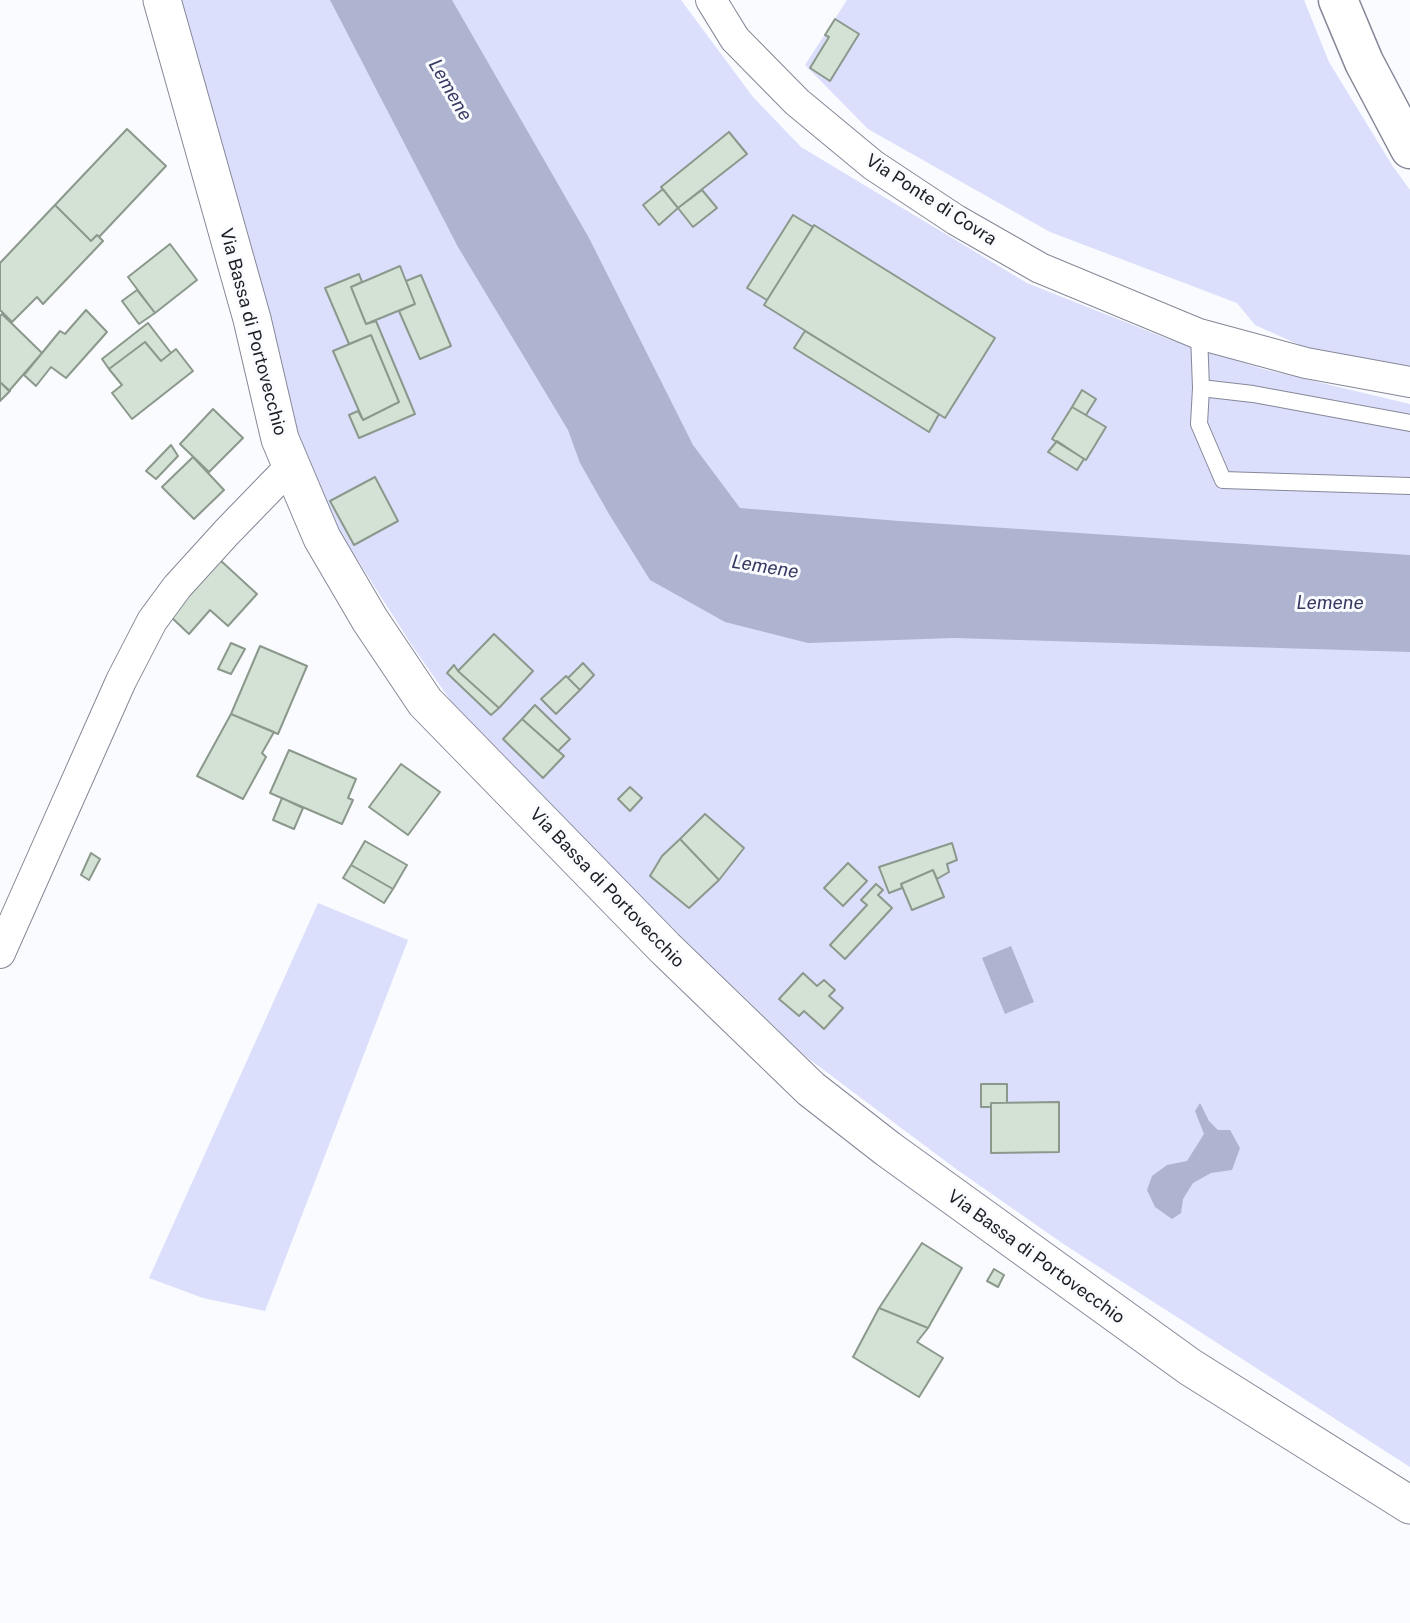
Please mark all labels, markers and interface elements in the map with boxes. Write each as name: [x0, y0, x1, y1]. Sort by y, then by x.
water label: Lemene: [423, 55, 477, 125]
street label: Via Ponte di Covra: [862, 150, 1000, 250]
street label: Via Bassa di Portovecchio: [215, 226, 291, 438]
water label: Lemene: [730, 550, 800, 584]
water label: Lemene: [1296, 592, 1364, 614]
street label: Via Bassa di Portovecchio: [525, 804, 689, 972]
street label: Via Bassa di Portovecchio: [943, 1186, 1129, 1328]

